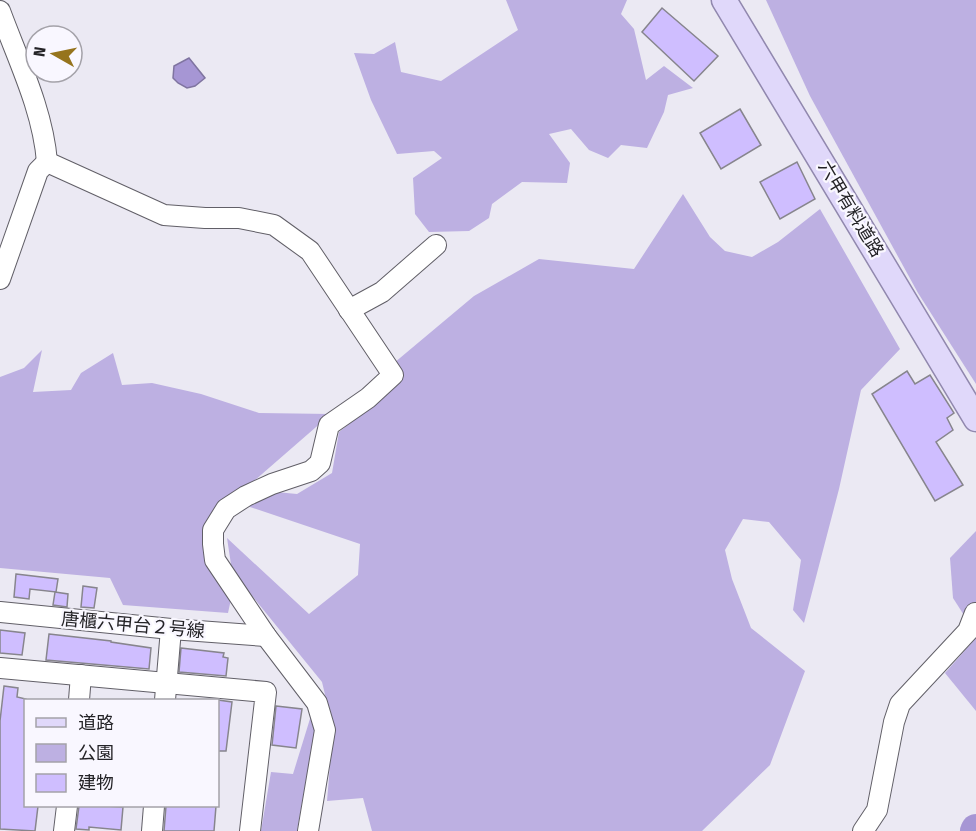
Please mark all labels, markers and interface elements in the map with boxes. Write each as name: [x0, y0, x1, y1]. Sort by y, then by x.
north arrow: [24, 24, 84, 84]
text: N: [30, 46, 50, 58]
street label: 六甲有料道路: [814, 157, 888, 261]
street label: 唐櫃六甲台２号線: [60, 608, 206, 642]
legend: [24, 699, 219, 807]
text: 道路: [78, 712, 114, 734]
text: 公園: [78, 742, 114, 764]
text: 建物: [78, 772, 114, 794]

